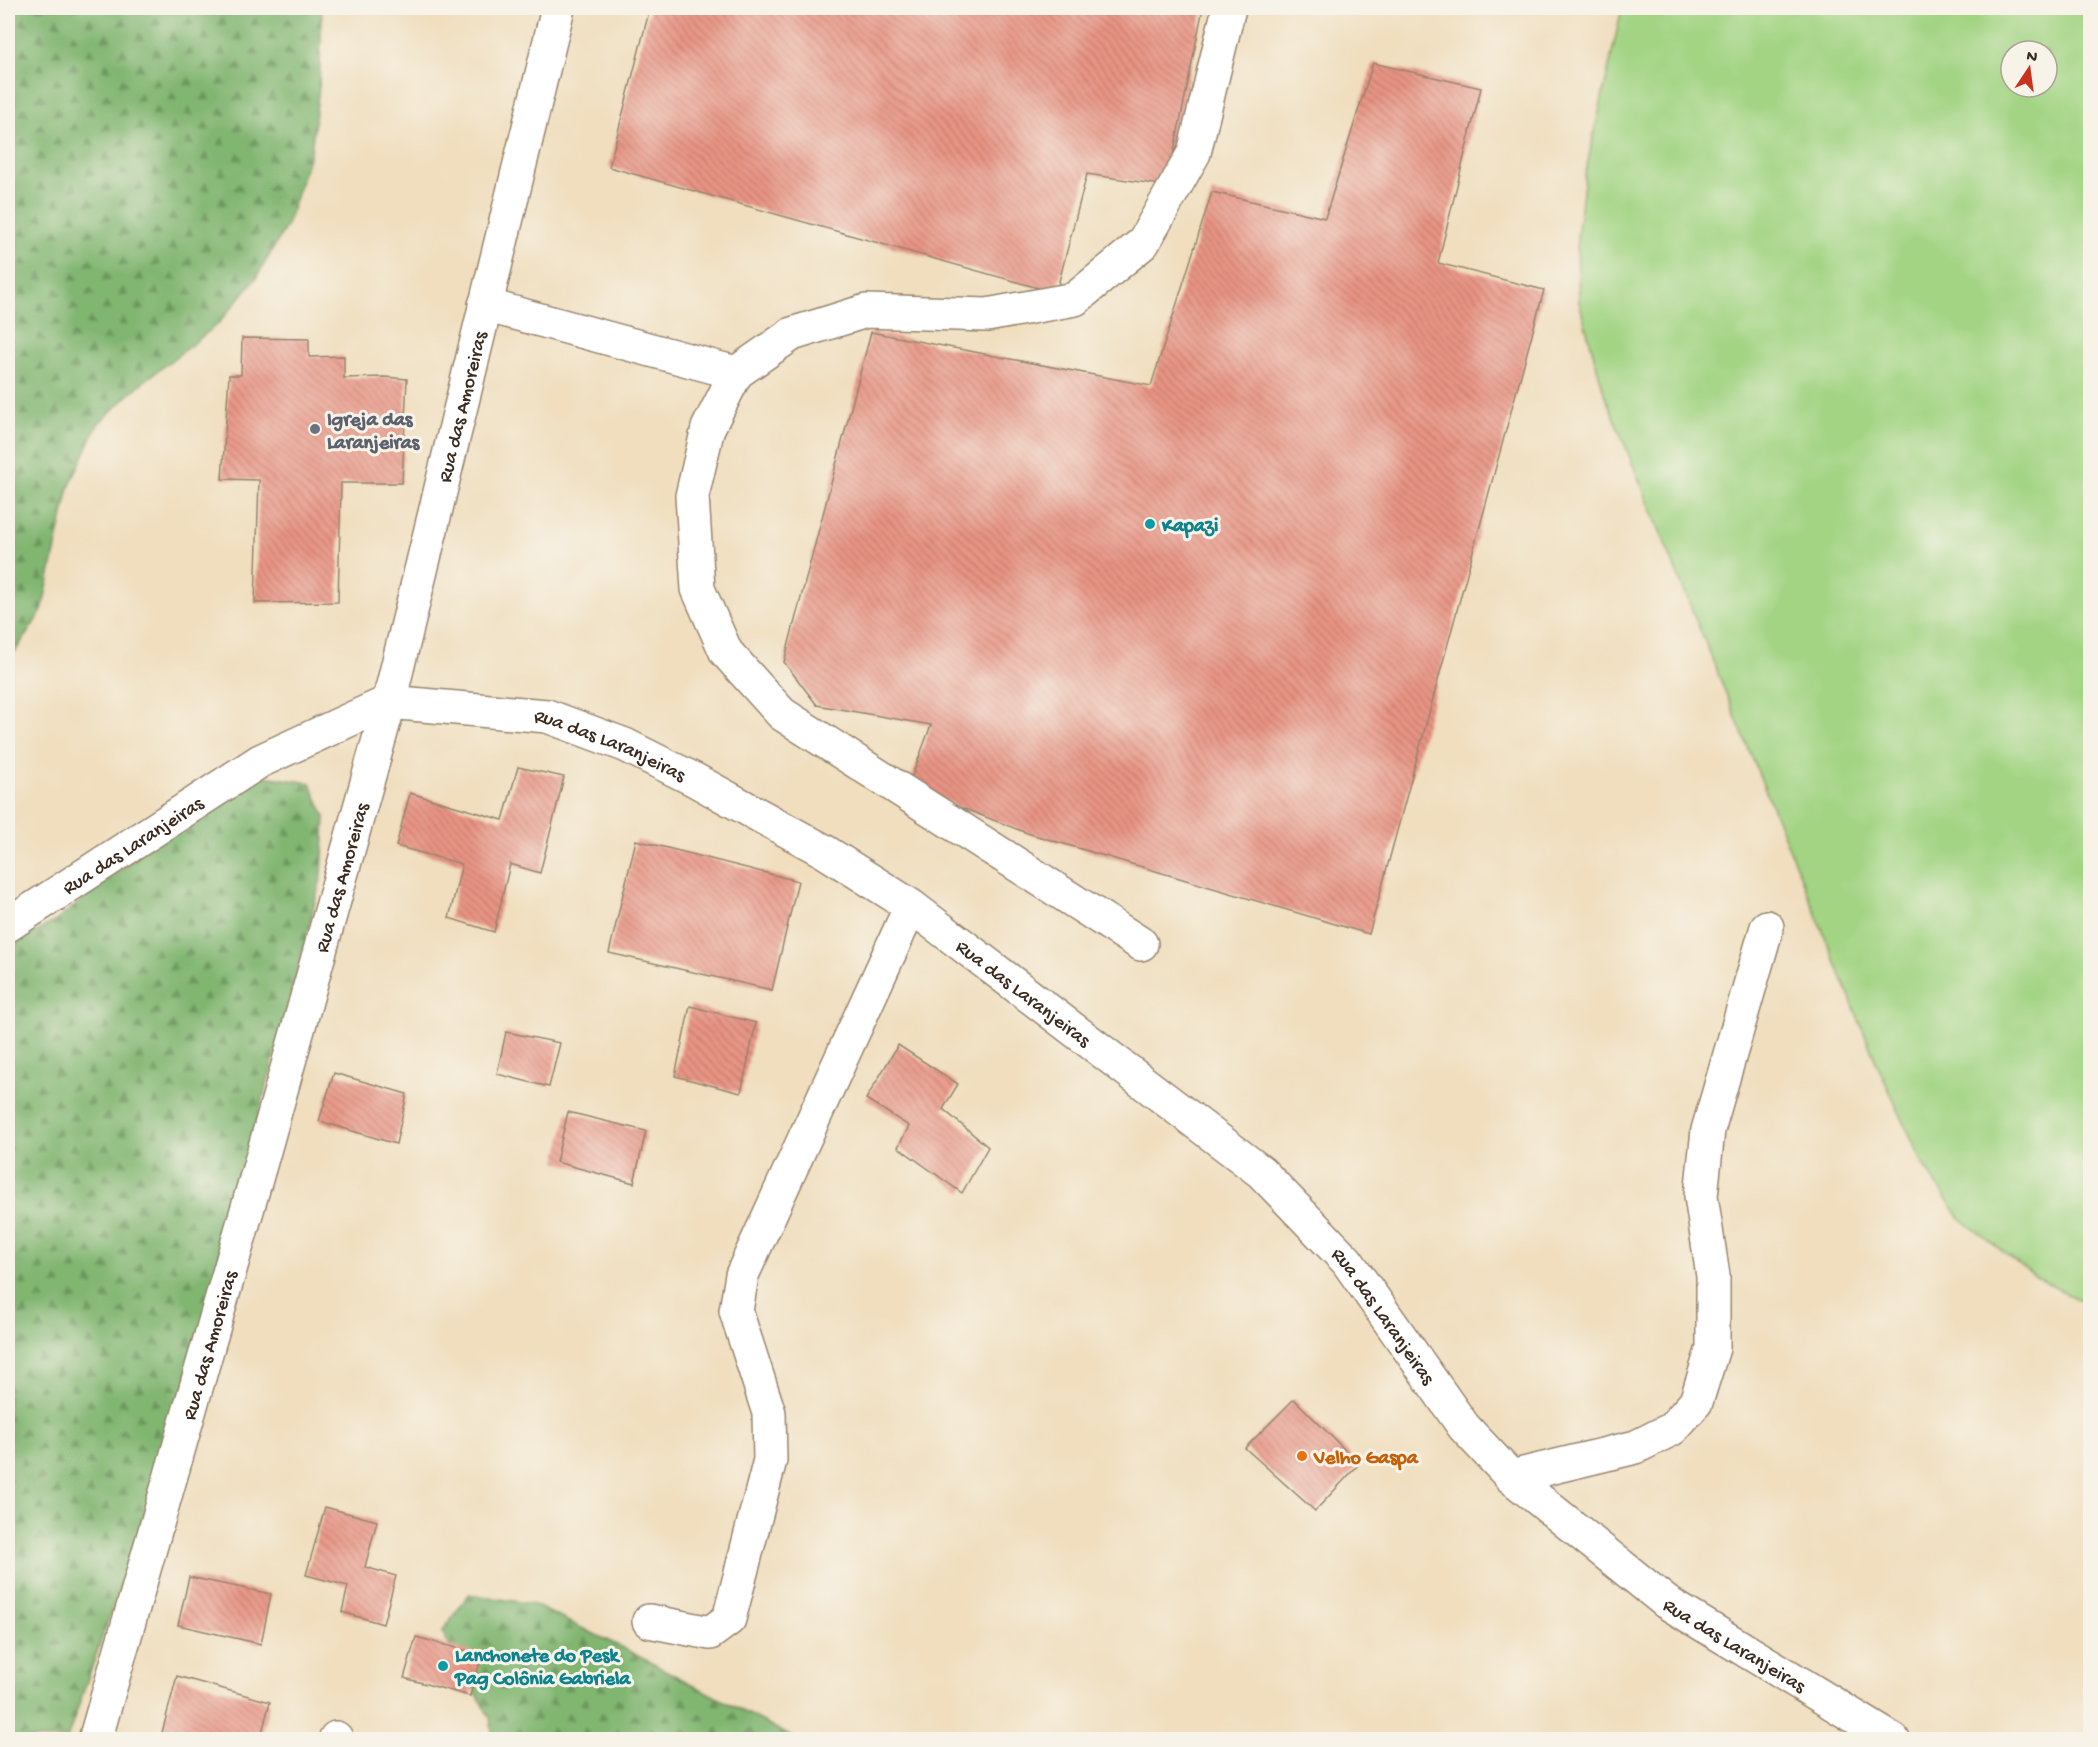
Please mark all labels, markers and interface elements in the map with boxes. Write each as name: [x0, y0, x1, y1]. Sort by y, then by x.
north arrow: [1999, 39, 2059, 99]
text: N: [2024, 47, 2039, 68]
street label: Rua das Amoreiras: [435, 329, 494, 485]
place label: Igreja das Laranjeiras: [327, 410, 421, 456]
marker: Igreja das Laranjeiras: [308, 422, 322, 436]
place label: Kapazi: [1161, 516, 1218, 539]
marker: Kapazi: [1143, 517, 1157, 531]
street label: Rua das Laranjeiras: [533, 707, 689, 789]
street label: Rua das Laranjeiras: [59, 793, 209, 901]
street label: Rua das Amoreiras: [312, 800, 376, 956]
street label: Rua das Laranjeiras: [950, 936, 1094, 1054]
street label: Rua das Laranjeiras: [1325, 1244, 1439, 1390]
street label: Rua das Amoreiras: [179, 1268, 244, 1423]
place label: Velho Gaspa: [1313, 1448, 1419, 1471]
marker: Velho Gaspa: [1295, 1449, 1309, 1463]
street label: Rua das Laranjeiras: [1658, 1595, 1809, 1699]
place label: Lanchonete do Pesk Pag Colônia Gabriela: [454, 1646, 631, 1692]
marker: Lanchonete do Pesk Pag Colônia Gabriela: [436, 1659, 450, 1673]

